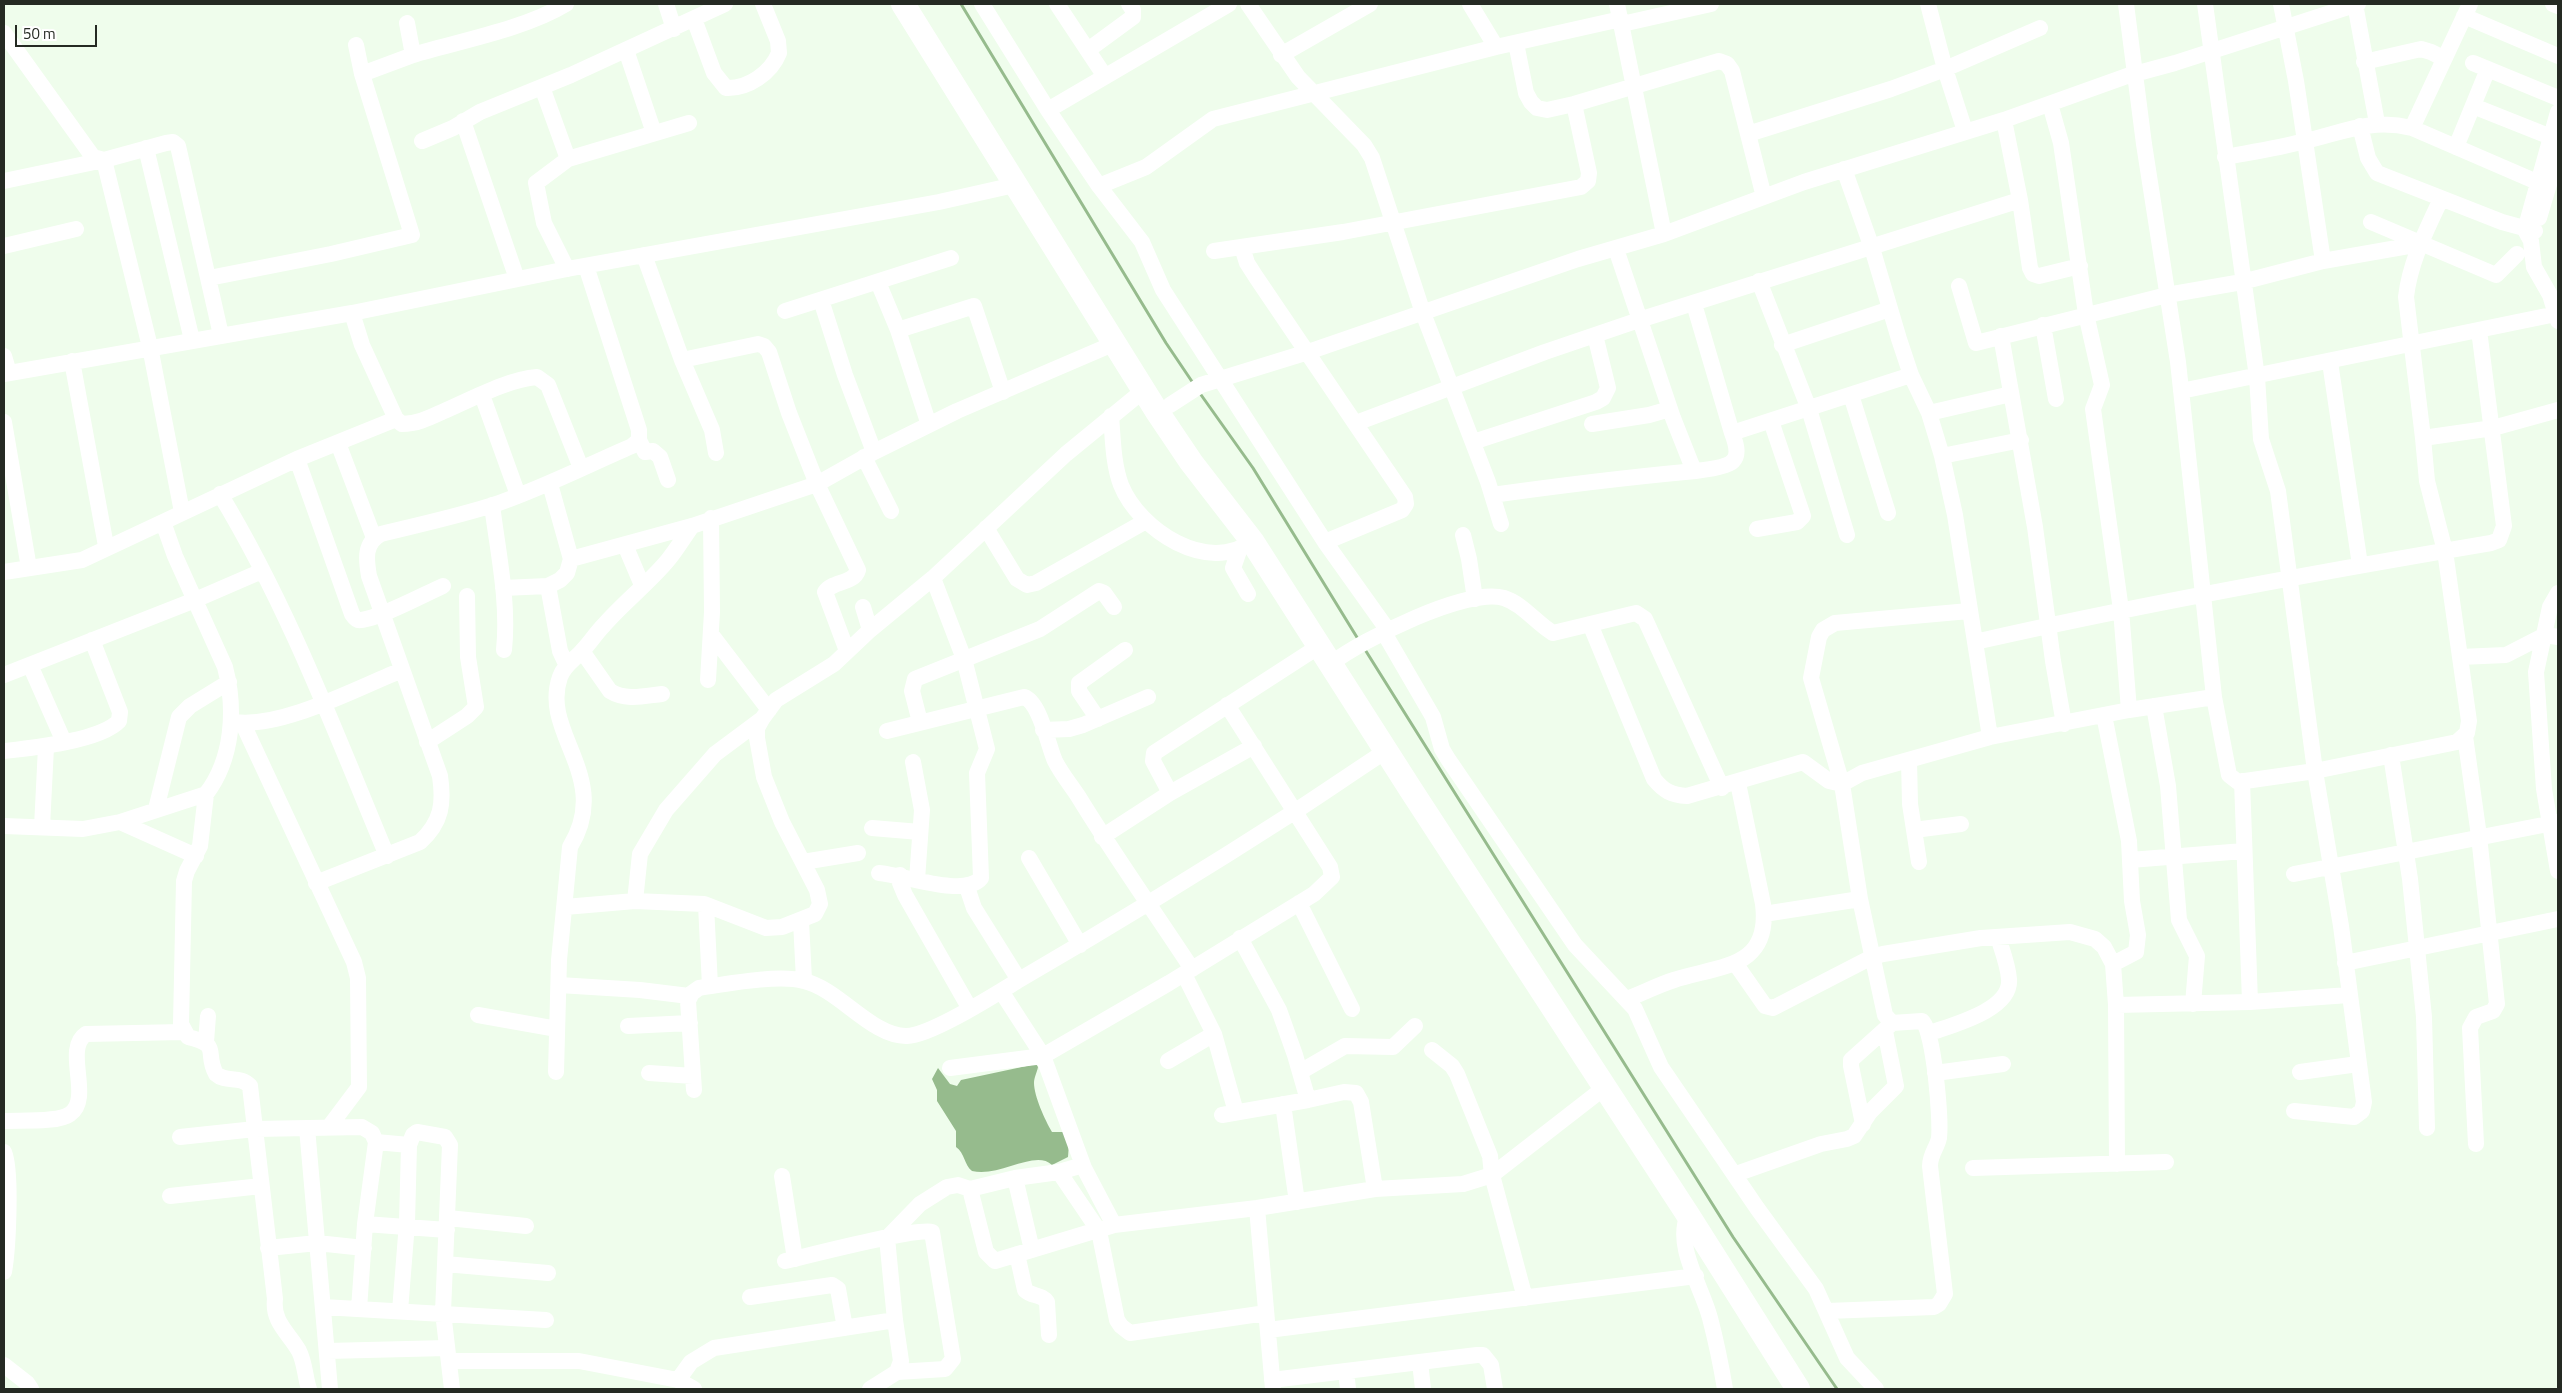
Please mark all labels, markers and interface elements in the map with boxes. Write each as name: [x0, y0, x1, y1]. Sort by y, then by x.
scale bar: [18, 15, 100, 47]
text: 50 m: [23, 22, 56, 45]

